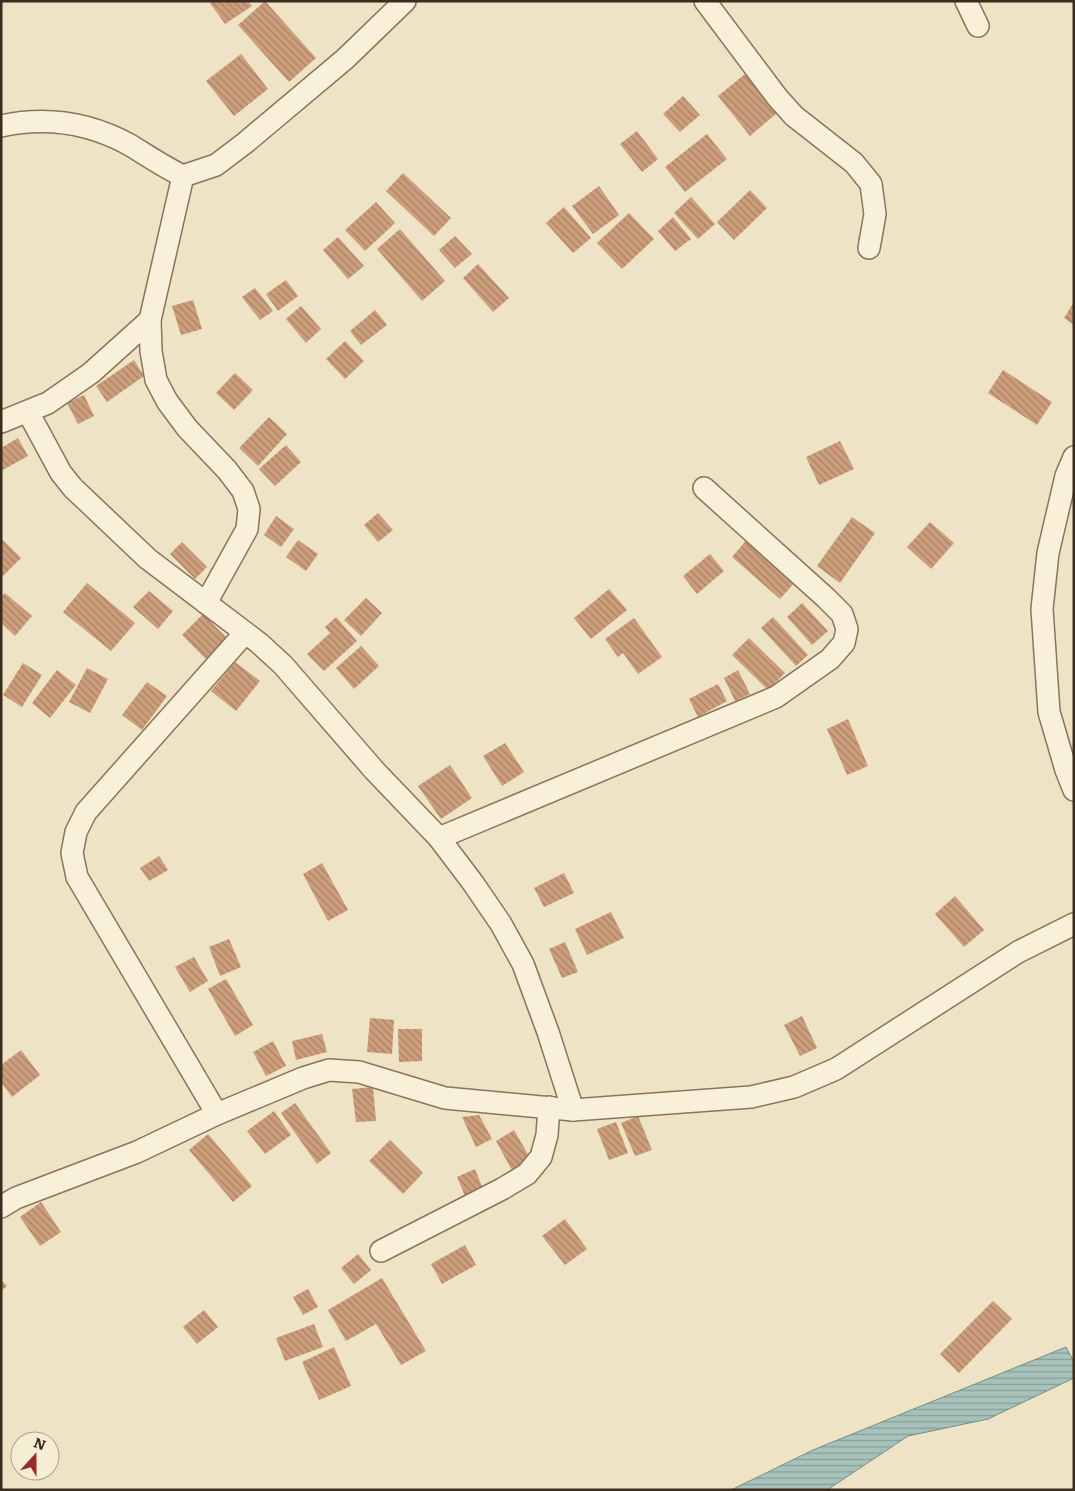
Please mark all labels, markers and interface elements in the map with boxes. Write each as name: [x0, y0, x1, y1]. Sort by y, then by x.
north arrow: [10, 1431, 60, 1481]
text: N: [31, 1431, 49, 1454]

